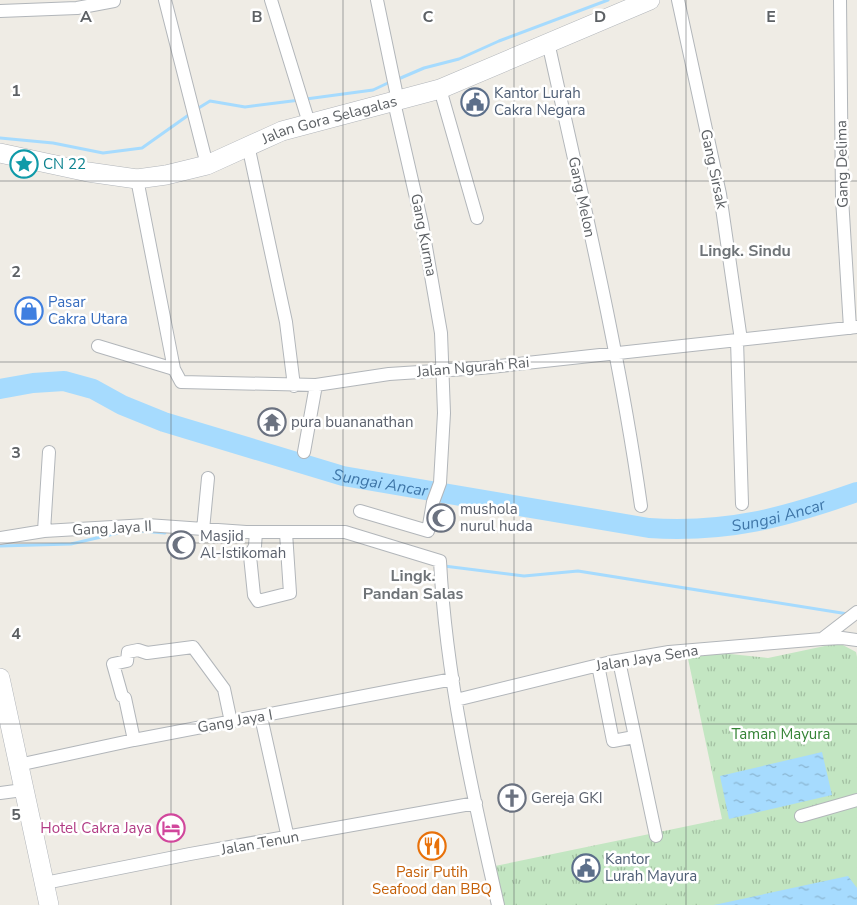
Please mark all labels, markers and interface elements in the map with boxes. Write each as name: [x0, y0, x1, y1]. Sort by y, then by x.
text: A: [80, 6, 92, 28]
text: B: [251, 6, 263, 28]
text: C: [423, 6, 434, 28]
text: D: [594, 6, 606, 28]
text: E: [766, 6, 776, 28]
text: 1: [11, 80, 21, 102]
place label: Kantor Lurah Cakra Negara: [494, 83, 585, 120]
public building icon: Kantor Lurah Cakra Negara: [460, 87, 490, 117]
street label: Jalan Gora Selagalas: [258, 91, 399, 149]
street label: Gang Delima: [831, 120, 853, 208]
street label: Gang Sirsak: [696, 127, 732, 211]
place icon: CN 22: [9, 149, 39, 179]
place label: CN 22: [43, 154, 86, 174]
street label: Gang Melon: [564, 155, 600, 239]
street label: Gang Kurma: [406, 192, 442, 278]
district label: Lingk. Sindu: [699, 240, 791, 262]
text: 2: [11, 261, 21, 283]
place label: Pasar Cakra Utara: [48, 292, 128, 329]
shop icon: Pasar Cakra Utara: [14, 296, 44, 326]
street label: Jalan Ngurah Rai: [415, 352, 530, 382]
temple icon: pura buananathan: [257, 407, 287, 437]
place label: pura buananathan: [291, 412, 414, 432]
text: 3: [11, 442, 21, 464]
water label: Sungai Ancar: [330, 464, 431, 502]
water label: Sungai Ancar: [730, 493, 829, 537]
place label: mushola nurul huda: [460, 499, 533, 536]
mosque icon: mushola nurul huda: [426, 503, 456, 533]
street label: Gang Jaya II: [72, 516, 152, 540]
place label: Masjid Al-Istikomah: [200, 526, 286, 563]
mosque icon: Masjid Al-Istikomah: [166, 530, 196, 560]
district label: Lingk. Pandan Salas: [363, 565, 464, 605]
text: 4: [11, 623, 21, 645]
street label: Jalan Jaya Sena: [593, 640, 700, 676]
street label: Gang Jaya I: [196, 705, 274, 737]
park label: Taman Mayura: [731, 724, 831, 744]
church icon: Gereja GKI: [497, 783, 527, 813]
place label: Gereja GKI: [531, 788, 603, 808]
text: 5: [11, 804, 21, 826]
hotel icon: Hotel Cakra Jaya: [156, 813, 186, 843]
place label: Hotel Cakra Jaya: [40, 818, 152, 838]
street label: Jalan Tenun: [218, 826, 301, 860]
restaurant icon: Pasir Putih Seafood dan BBQ: [417, 831, 447, 861]
place label: Kantor Lurah Mayura: [605, 849, 697, 886]
public building icon: Kantor Lurah Mayura: [571, 853, 601, 883]
place label: Pasir Putih Seafood dan BBQ: [372, 862, 492, 899]

